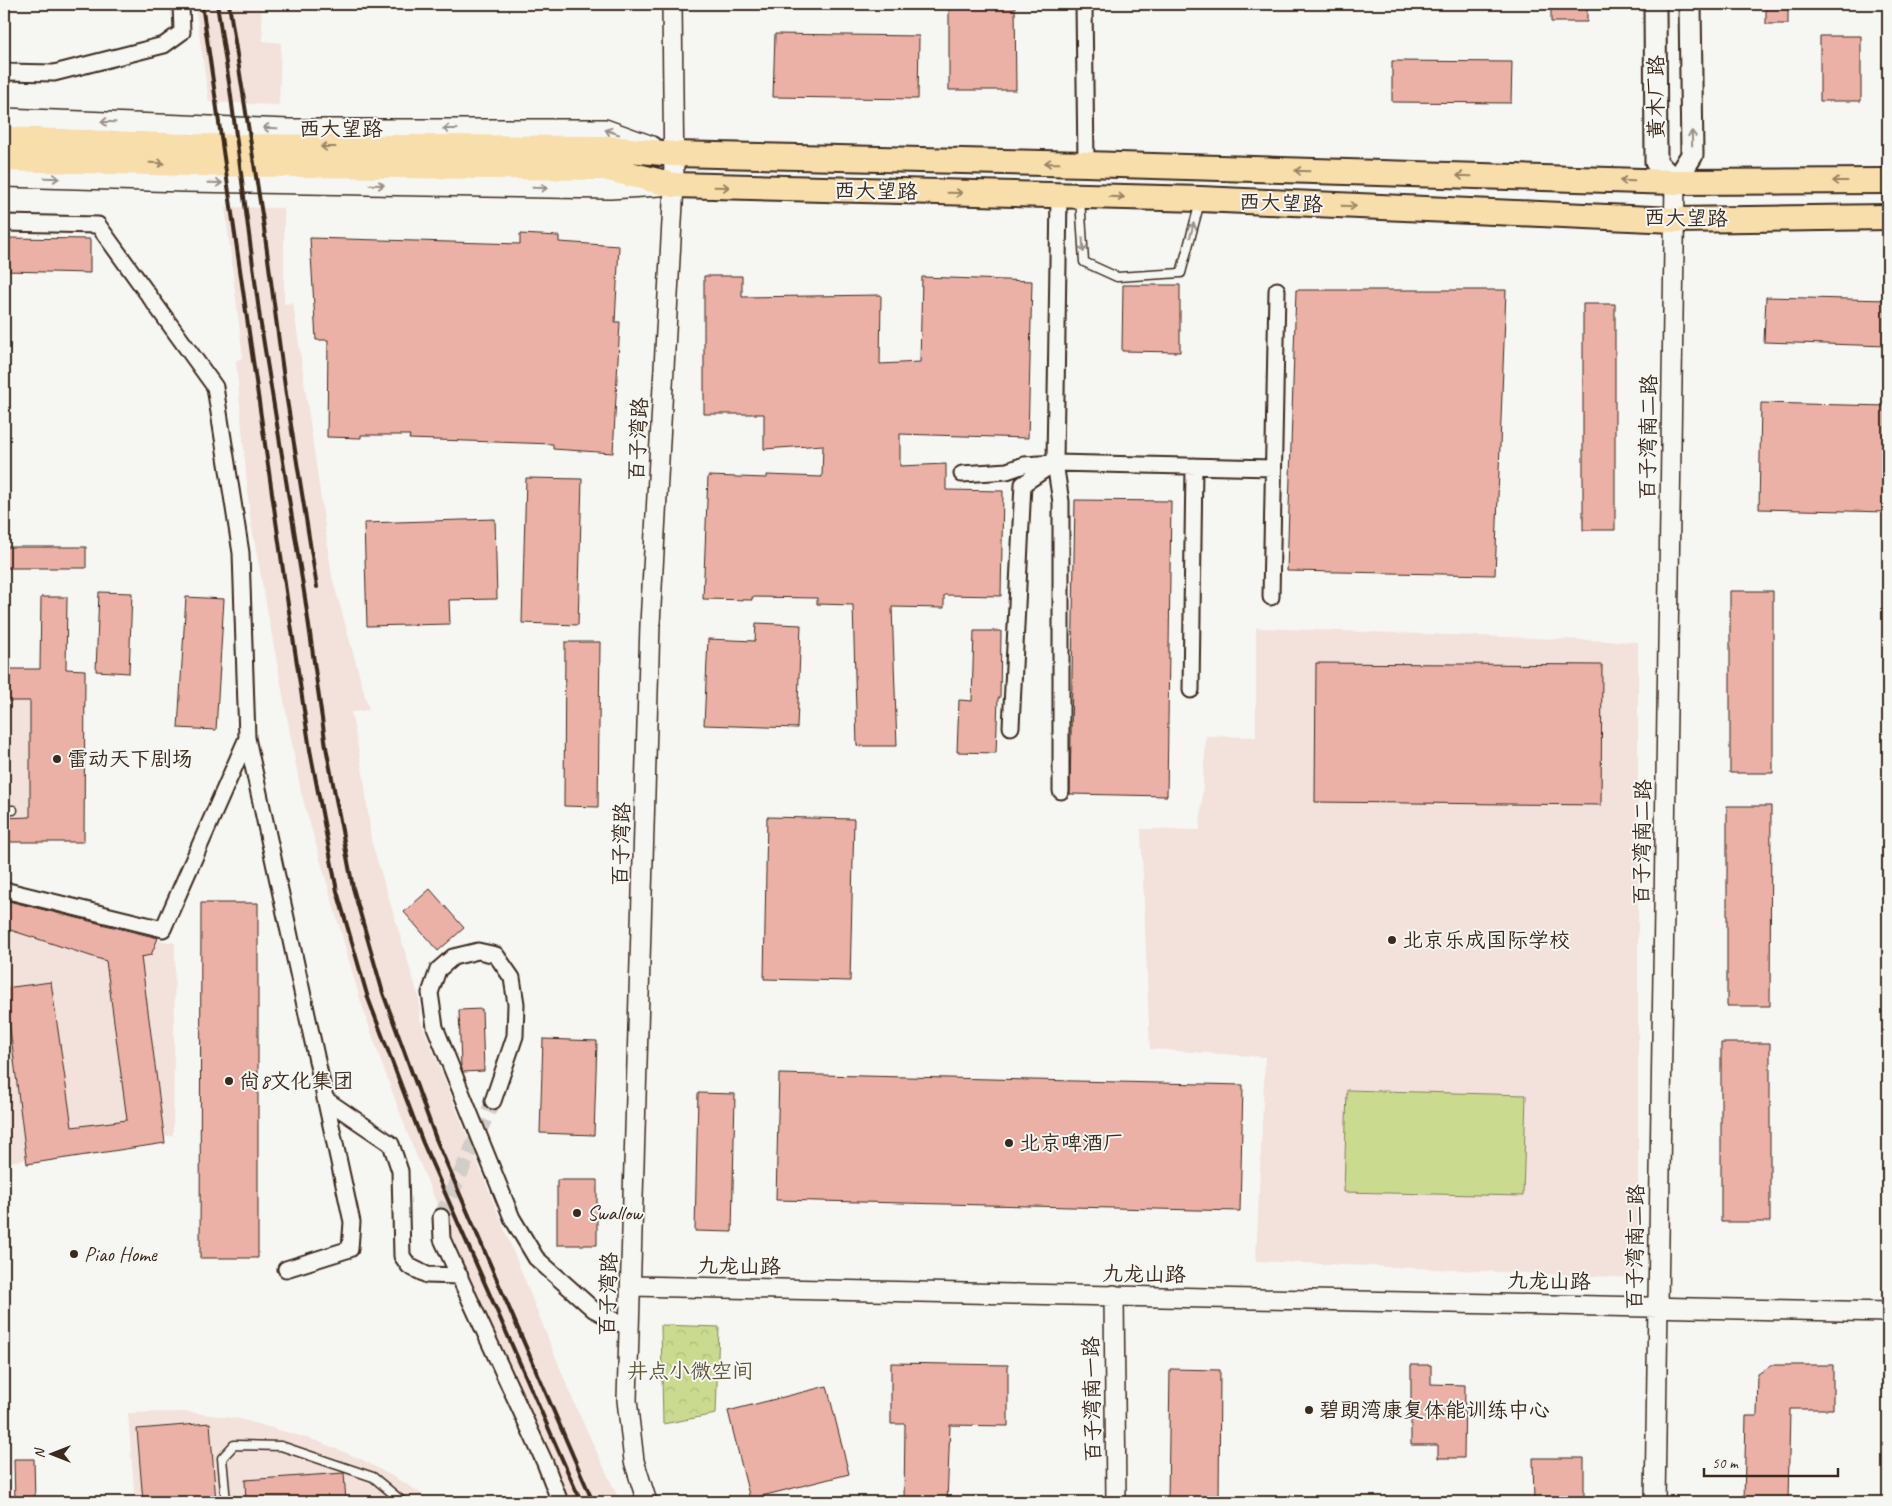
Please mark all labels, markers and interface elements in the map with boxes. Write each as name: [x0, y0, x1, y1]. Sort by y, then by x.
street label: 黄木厂路: [1643, 55, 1669, 139]
street label: 西大望路: [299, 116, 383, 142]
one-way arrow: [100, 117, 116, 127]
one-way arrow: [262, 123, 278, 133]
one-way arrow: [442, 124, 458, 134]
one-way arrow: [605, 127, 620, 136]
one-way arrow: [1687, 131, 1697, 147]
one-way arrow: [321, 142, 337, 152]
one-way arrow: [149, 158, 165, 168]
one-way arrow: [1044, 159, 1060, 168]
one-way arrow: [1294, 166, 1310, 176]
one-way arrow: [1456, 171, 1472, 181]
one-way arrow: [44, 174, 60, 183]
one-way arrow: [1619, 176, 1635, 186]
one-way arrow: [1832, 176, 1848, 186]
street label: 西大望路: [834, 177, 918, 205]
one-way arrow: [207, 178, 223, 187]
one-way arrow: [369, 180, 385, 190]
one-way arrow: [714, 182, 730, 191]
one-way arrow: [532, 183, 548, 193]
one-way arrow: [946, 188, 962, 197]
street label: 西大望路: [1239, 189, 1323, 217]
one-way arrow: [1108, 192, 1125, 202]
one-way arrow: [1341, 201, 1357, 210]
street label: 西大望路: [1644, 204, 1728, 232]
one-way arrow: [1188, 222, 1198, 238]
one-way arrow: [1078, 236, 1087, 252]
street label: 百子湾南二路: [1634, 374, 1662, 500]
street label: 百子湾路: [623, 396, 653, 482]
place label: 雷动天下剧场: [67, 746, 193, 772]
marker: 雷动天下剧场: [51, 753, 63, 765]
street label: 百子湾南二路: [1628, 779, 1656, 905]
street label: 百子湾路: [607, 802, 635, 886]
place label: 北京乐成国际学校: [1402, 927, 1570, 953]
marker: 北京乐成国际学校: [1386, 934, 1398, 946]
place label: 尚8文化集团: [239, 1068, 353, 1094]
marker: 尚8文化集团: [223, 1075, 235, 1087]
place label: 北京啤酒厂: [1019, 1130, 1124, 1156]
marker: 北京啤酒厂: [1003, 1137, 1015, 1149]
street label: 百子湾南二路: [1621, 1184, 1649, 1310]
place label: Swallow: [587, 1200, 644, 1226]
marker: Swallow: [571, 1207, 583, 1219]
place label: Piao Home: [84, 1241, 158, 1267]
marker: Piao Home: [68, 1248, 80, 1260]
street label: 百子湾路: [594, 1252, 622, 1336]
street label: 九龙山路: [697, 1252, 781, 1280]
street label: 九龙山路: [1102, 1260, 1186, 1288]
street label: 九龙山路: [1507, 1267, 1591, 1295]
street label: 百子湾南一路: [1078, 1336, 1106, 1462]
park label: 井点小微空间: [627, 1358, 753, 1384]
place label: 碧朗湾康复体能训练中心: [1319, 1397, 1550, 1423]
marker: 碧朗湾康复体能训练中心: [1303, 1404, 1315, 1416]
north arrow: [28, 1428, 78, 1478]
scale bar: [1704, 1446, 1838, 1478]
text: N: [31, 1447, 48, 1458]
text: 50 m: [1712, 1454, 1739, 1473]

